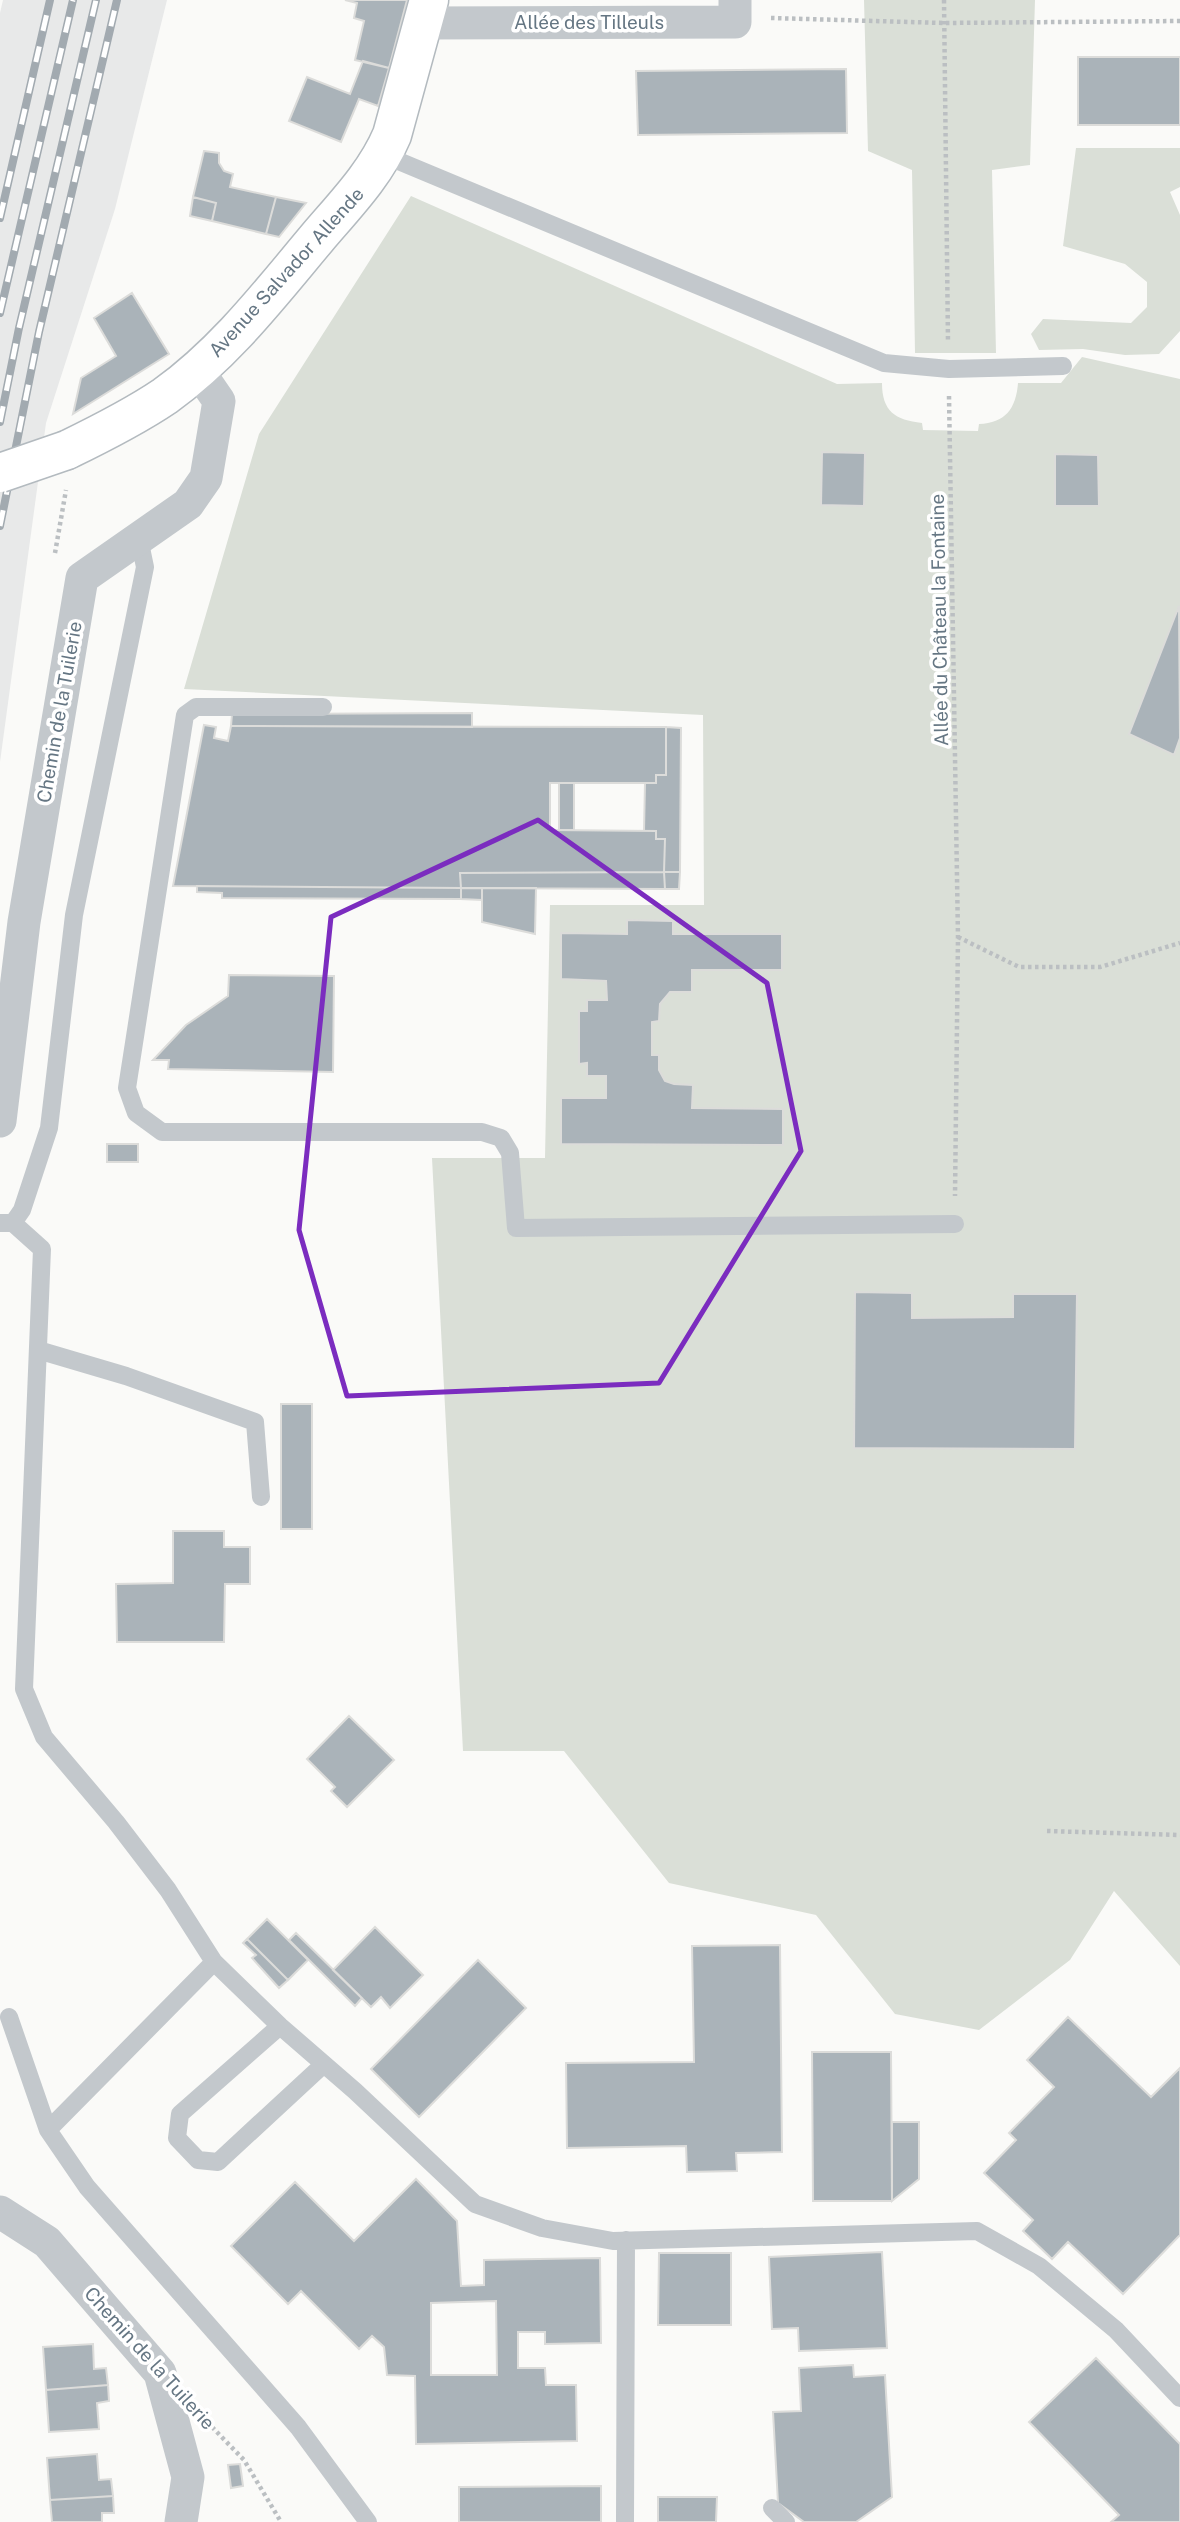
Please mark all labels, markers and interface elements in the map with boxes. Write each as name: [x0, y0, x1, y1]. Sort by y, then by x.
street label: Allée des Tilleuls: [514, 11, 664, 33]
street label: Avenue Salvador Allende: [204, 183, 368, 361]
street label: Allée du Château la Fontaine: [926, 494, 952, 746]
street label: Chemin de la Tuilerie: [32, 620, 86, 804]
street label: Chemin de la Tuilerie: [80, 2282, 220, 2434]

